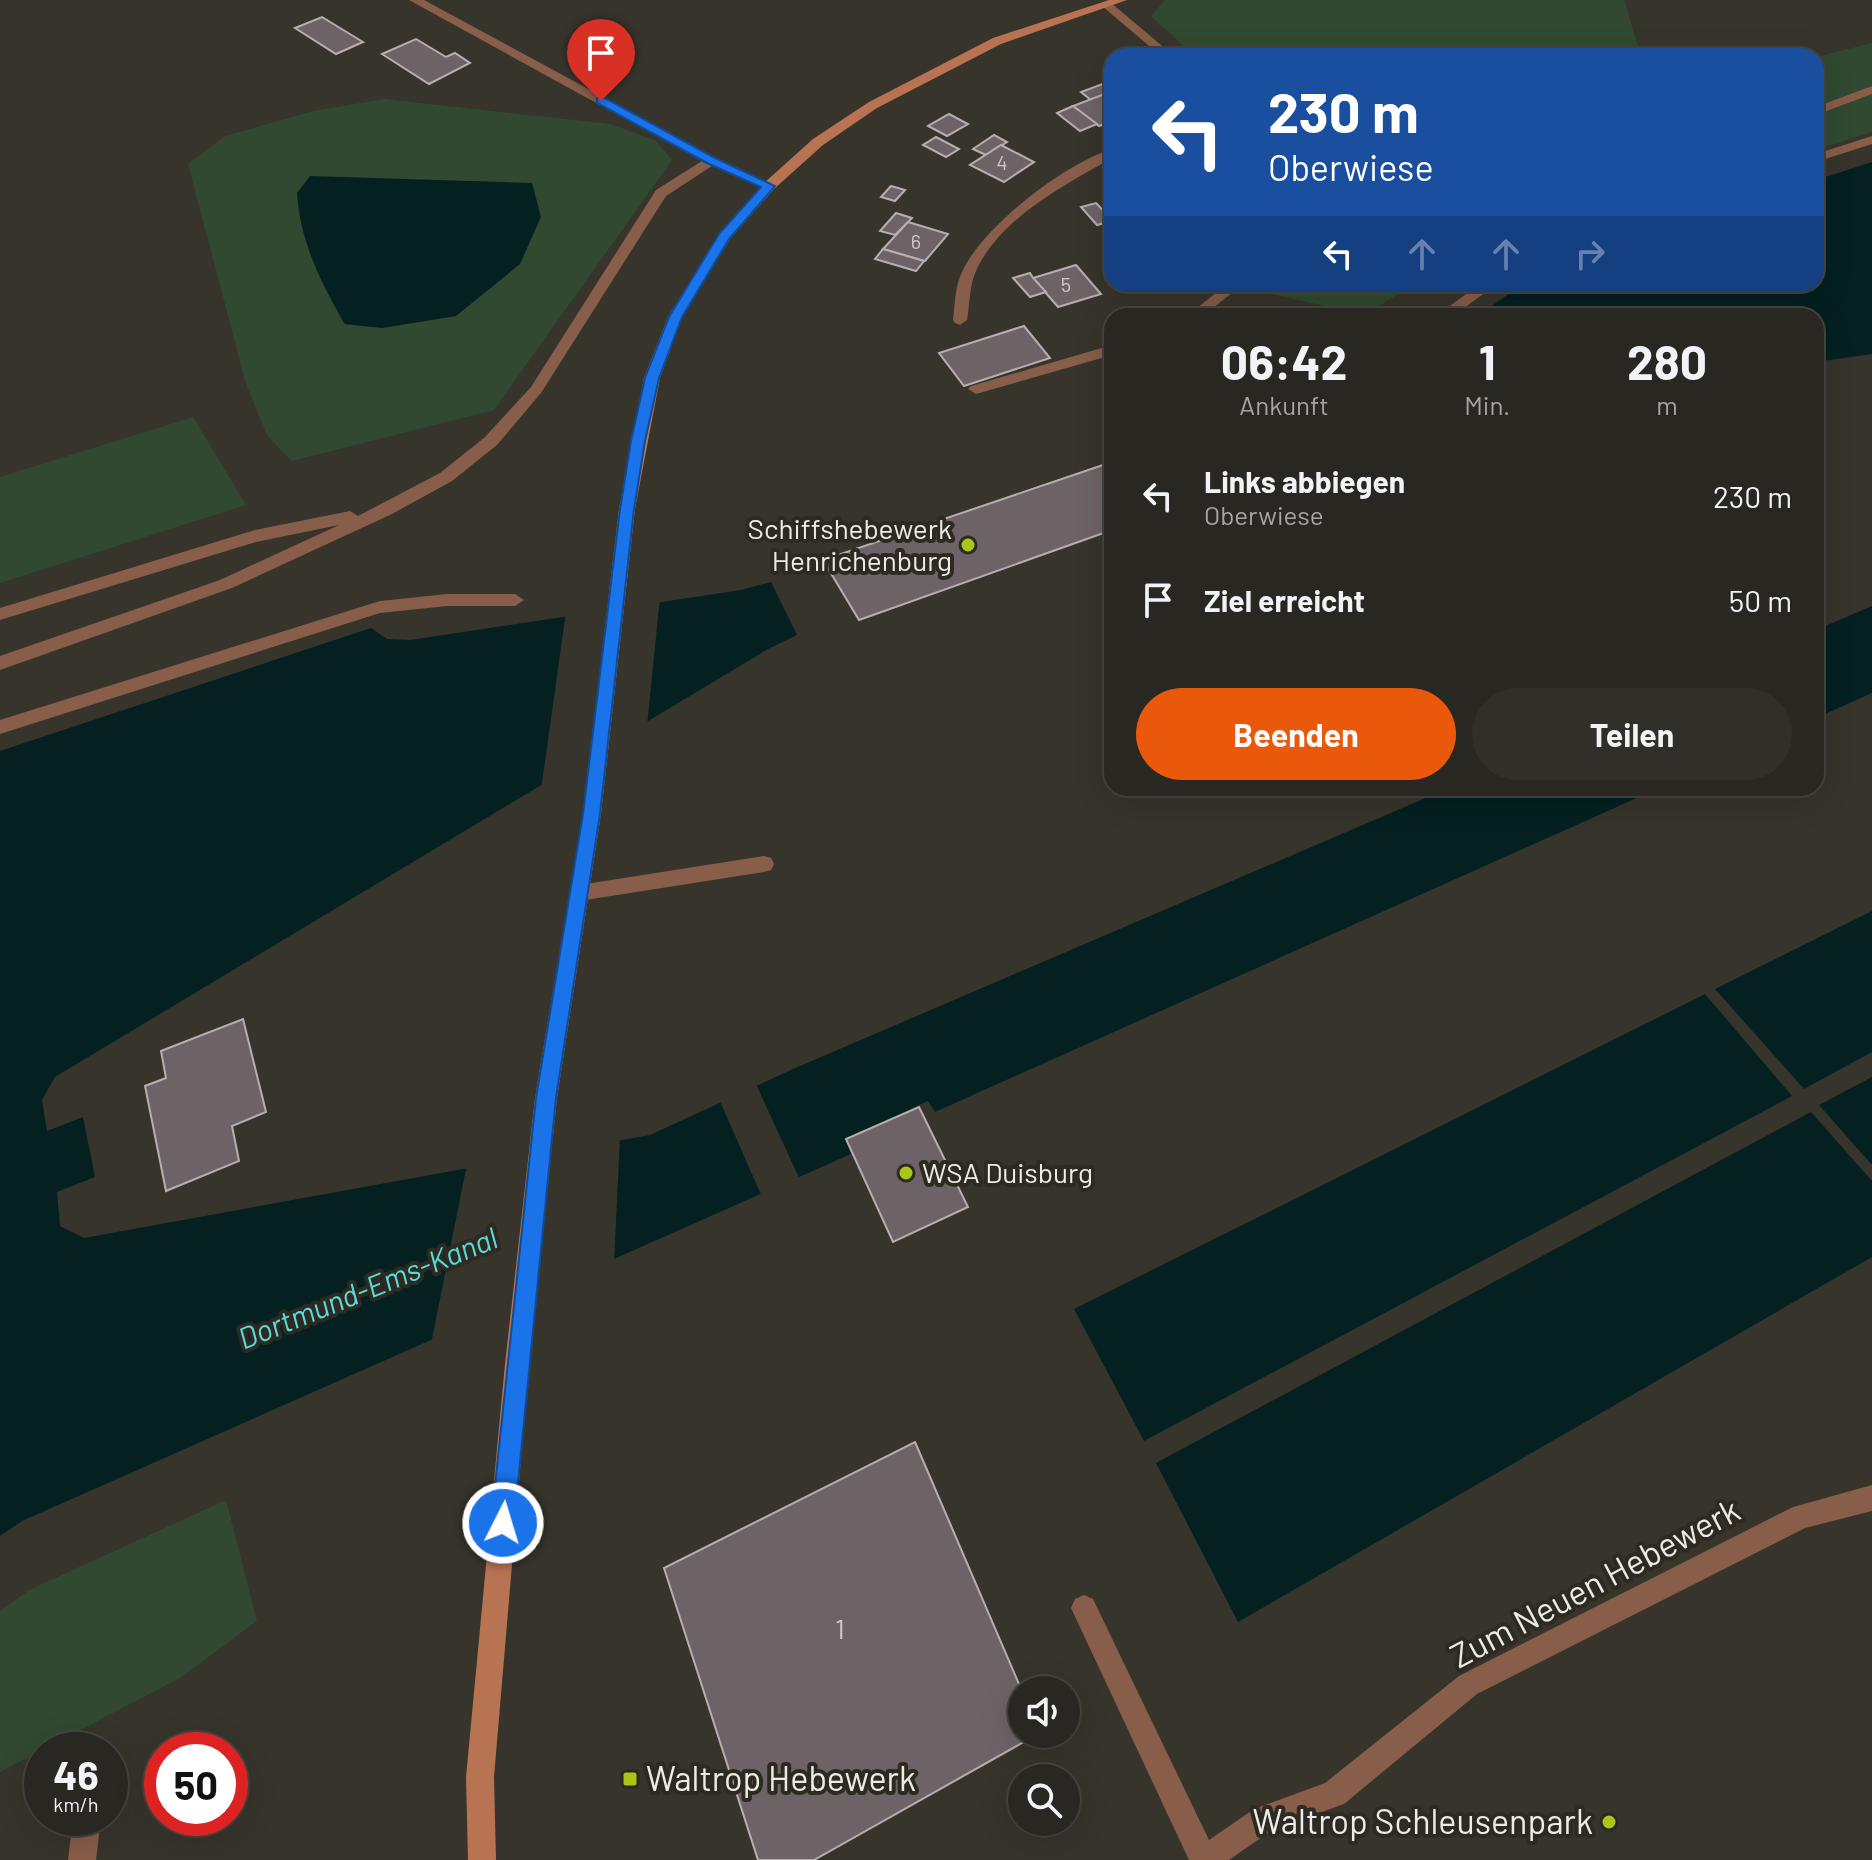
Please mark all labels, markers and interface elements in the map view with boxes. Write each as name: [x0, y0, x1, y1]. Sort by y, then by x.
pin: [567, 19, 635, 101]
icon: arrive: [579, 31, 623, 75]
text: 230 m: [1268, 77, 1419, 144]
icon: left: [1136, 80, 1240, 184]
text: Oberwiese: [1268, 145, 1434, 188]
house number: 4: [996, 150, 1008, 174]
house number: 6: [911, 229, 921, 253]
icon: left: [1316, 232, 1360, 276]
icon: ahead: [1400, 232, 1444, 276]
icon: ahead: [1484, 232, 1528, 276]
icon: right: [1568, 232, 1612, 276]
house number: 5: [1061, 272, 1071, 296]
text: 06:42: [1221, 332, 1347, 390]
text: 1: [1479, 332, 1496, 390]
text: 280: [1627, 332, 1707, 390]
text: Ankunft: [1239, 389, 1329, 420]
text: Min.: [1464, 389, 1510, 420]
text: m: [1656, 389, 1678, 420]
text: Links abbiegen: [1204, 463, 1405, 499]
icon: left: [1136, 474, 1180, 518]
text: 230 m: [1713, 478, 1792, 514]
text: Oberwiese: [1204, 499, 1324, 530]
place label: Schiffshebewerk Henrichenburg: [748, 511, 952, 577]
marker: Schiffshebewerk Henrichenburg: [959, 536, 977, 554]
icon: arrive: [1136, 578, 1180, 622]
text: Ziel erreicht: [1204, 582, 1365, 618]
text: 50 m: [1729, 582, 1792, 618]
button: Beenden: [1136, 688, 1456, 780]
button: Teilen: [1472, 688, 1792, 780]
place label: WSA Duisburg: [922, 1155, 1093, 1189]
marker: WSA Duisburg: [897, 1164, 915, 1182]
water label: Dortmund-Ems-Kanal: [232, 1219, 503, 1356]
position arrow: [461, 1481, 545, 1565]
street label: Zum Neuen Hebewerk: [1442, 1488, 1746, 1675]
house number: 1: [835, 1611, 845, 1645]
map controls: [1008, 1676, 1080, 1836]
button: sound: [1008, 1676, 1080, 1748]
speed limit sign: 50: [144, 1732, 248, 1836]
text: 46: [53, 1750, 99, 1798]
place label: Waltrop Hebewerk: [646, 1757, 916, 1798]
button: search: [1008, 1764, 1080, 1836]
marker: Waltrop Hebewerk: [621, 1770, 639, 1788]
text: km/h: [53, 1792, 99, 1816]
place label: Waltrop Schleusenpark: [1253, 1800, 1593, 1841]
marker: Waltrop Schleusenpark: [1600, 1813, 1618, 1831]

